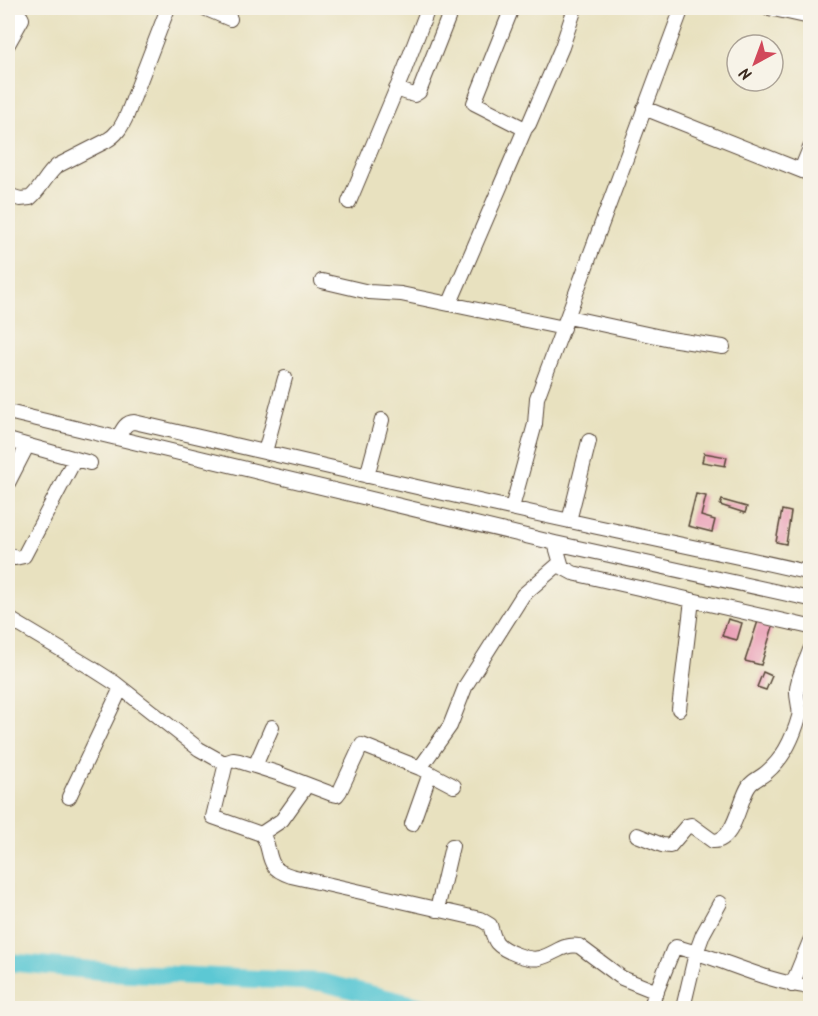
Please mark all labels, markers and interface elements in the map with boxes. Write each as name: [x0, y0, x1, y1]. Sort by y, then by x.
north arrow: [725, 33, 785, 93]
text: N: [734, 60, 758, 86]

